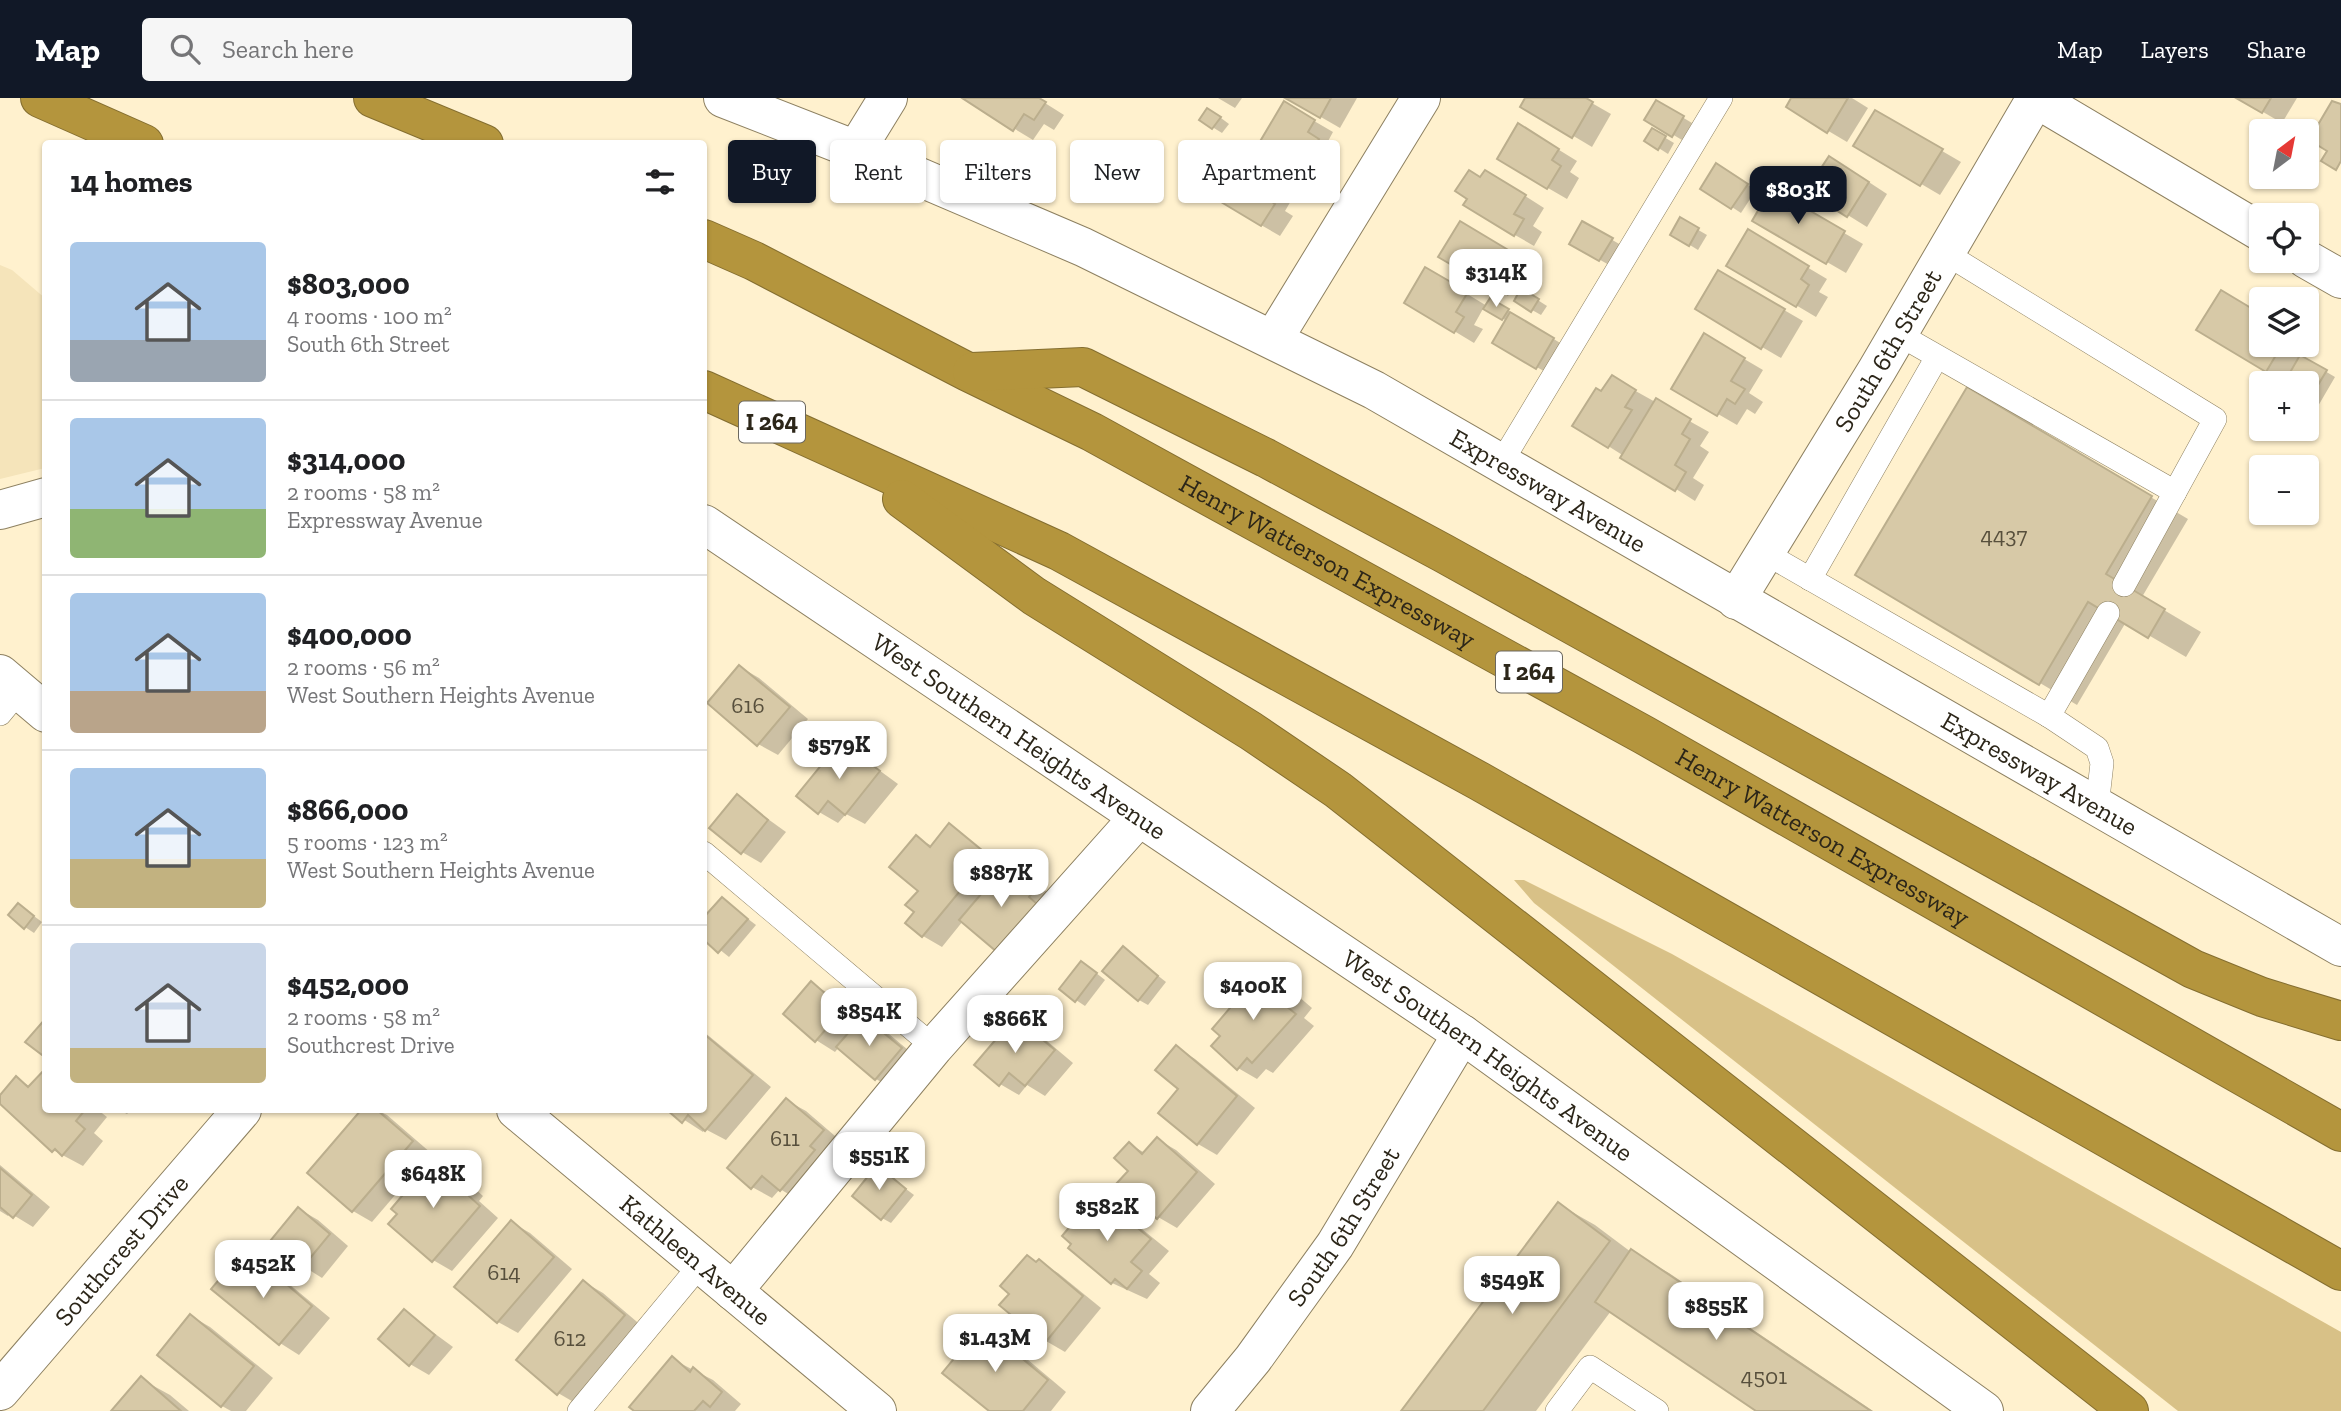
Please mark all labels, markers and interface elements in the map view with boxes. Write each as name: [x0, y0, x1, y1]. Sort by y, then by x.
search box: [142, 18, 632, 81]
text: Map: [35, 30, 100, 69]
icon: search: [166, 30, 204, 68]
text: Search here: [222, 33, 354, 65]
text: Map: [2057, 35, 2103, 64]
text: Layers: [2141, 35, 2209, 64]
text: Share: [2247, 35, 2306, 64]
north arrow: [2249, 119, 2319, 189]
map controls: [2249, 119, 2319, 525]
chip: Buy: [728, 140, 816, 203]
chip: Rent: [830, 140, 926, 203]
chip: Filters: [940, 140, 1056, 203]
chip: New: [1070, 140, 1164, 203]
chip: Apartment: [1178, 140, 1340, 203]
icon: filters: [641, 163, 679, 201]
text: 14 homes: [70, 164, 193, 200]
pin: $803K: [1749, 166, 1847, 226]
text: $803K: [1766, 175, 1830, 203]
button: locate: [2249, 203, 2319, 273]
pin: $314K: [1447, 250, 1545, 309]
text: $314K: [1465, 258, 1527, 286]
street label: South 6th Street: [1827, 263, 1949, 438]
text: $803,000: [287, 266, 410, 302]
icon: home: [126, 270, 210, 354]
button: layers: [2249, 287, 2319, 357]
text: 4 rooms · 100 m²: [287, 302, 452, 330]
text: South 6th Street: [287, 330, 450, 358]
button: +: [2249, 371, 2319, 441]
road number: I 264: [739, 402, 805, 442]
street label: Expressway Avenue: [1444, 421, 1652, 559]
text: $314,000: [287, 442, 405, 478]
icon: home: [126, 446, 210, 530]
button: −: [2249, 455, 2319, 525]
street label: Henry Watterson Expressway: [1174, 467, 1482, 656]
text: 2 rooms · 58 m²: [287, 478, 440, 506]
text: Expressway Avenue: [287, 506, 482, 534]
house number: 4437: [1981, 521, 2028, 549]
text: $400,000: [287, 617, 412, 653]
icon: home: [126, 621, 210, 705]
street label: West Southern Heights Avenue: [866, 626, 1173, 847]
road number: I 264: [1496, 652, 1562, 692]
text: 2 rooms · 56 m²: [287, 653, 440, 681]
text: West Southern Heights Avenue: [287, 681, 595, 709]
house number: 616: [731, 691, 765, 719]
street label: Expressway Avenue: [1936, 704, 2143, 842]
pin: $579K: [790, 722, 888, 781]
text: $579K: [808, 730, 870, 758]
street label: Henry Watterson Expressway: [1670, 741, 1976, 933]
text: $866,000: [287, 792, 409, 828]
icon: home: [126, 796, 210, 880]
text: 5 rooms · 123 m²: [287, 828, 448, 856]
pin: $887K: [952, 850, 1050, 909]
text: West Southern Heights Avenue: [287, 856, 595, 884]
text: $887K: [970, 858, 1032, 886]
street label: West Southern Heights Avenue: [1336, 942, 1640, 1168]
pin: $400K: [1204, 962, 1302, 1022]
text: $452,000: [287, 967, 409, 1003]
icon: home: [126, 971, 210, 1055]
text: $400K: [1220, 971, 1286, 999]
pin: $854K: [820, 988, 918, 1048]
pin: $866K: [966, 996, 1064, 1055]
text: $854K: [837, 997, 901, 1025]
text: 2 rooms · 58 m²: [287, 1003, 440, 1031]
text: $866K: [983, 1004, 1047, 1032]
text: Southcrest Drive: [287, 1031, 454, 1059]
house number: 611: [770, 1124, 800, 1152]
pin: $551K: [830, 1132, 928, 1192]
street label: South 6th Street: [1280, 1140, 1407, 1313]
text: $551K: [849, 1141, 909, 1169]
pin: $648K: [384, 1150, 482, 1210]
text: $648K: [401, 1159, 465, 1187]
street label: Southcrest Drive: [47, 1168, 195, 1332]
pin: $582K: [1058, 1184, 1156, 1243]
street label: Kathleen Avenue: [614, 1188, 778, 1332]
text: $582K: [1075, 1192, 1139, 1220]
pin: $452K: [214, 1240, 312, 1300]
text: $452K: [231, 1249, 295, 1277]
pin: $549K: [1463, 1256, 1561, 1316]
house number: 614: [487, 1258, 521, 1286]
text: $549K: [1480, 1265, 1544, 1293]
pin: $855K: [1667, 1282, 1765, 1342]
text: $855K: [1684, 1291, 1748, 1319]
pin: $1.43M: [938, 1314, 1052, 1374]
text: $1.43M: [959, 1323, 1031, 1351]
house number: 612: [554, 1324, 586, 1352]
house number: 4501: [1741, 1362, 1787, 1390]

